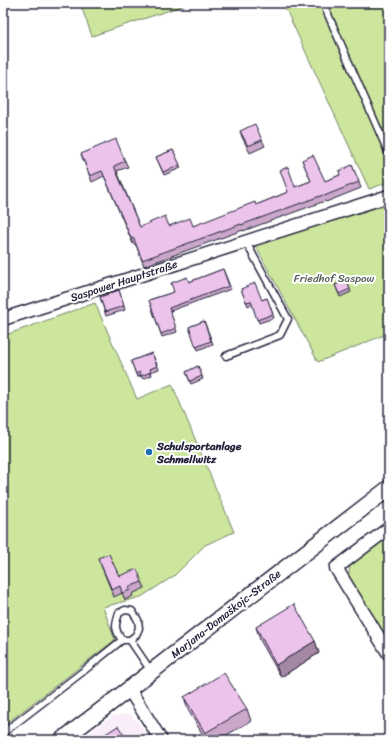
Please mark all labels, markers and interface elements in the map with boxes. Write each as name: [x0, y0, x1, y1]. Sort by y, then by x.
street label: Saspower Hauptstraße: [68, 255, 180, 307]
park label: Friedhof Saspow: [294, 269, 375, 288]
place label: Schulsportanlage Schmellwitz: [156, 437, 242, 469]
marker: Schulsportanlage Schmellwitz: [144, 447, 154, 457]
street label: Marjana-Domaškojc-Straße: [167, 564, 286, 663]

